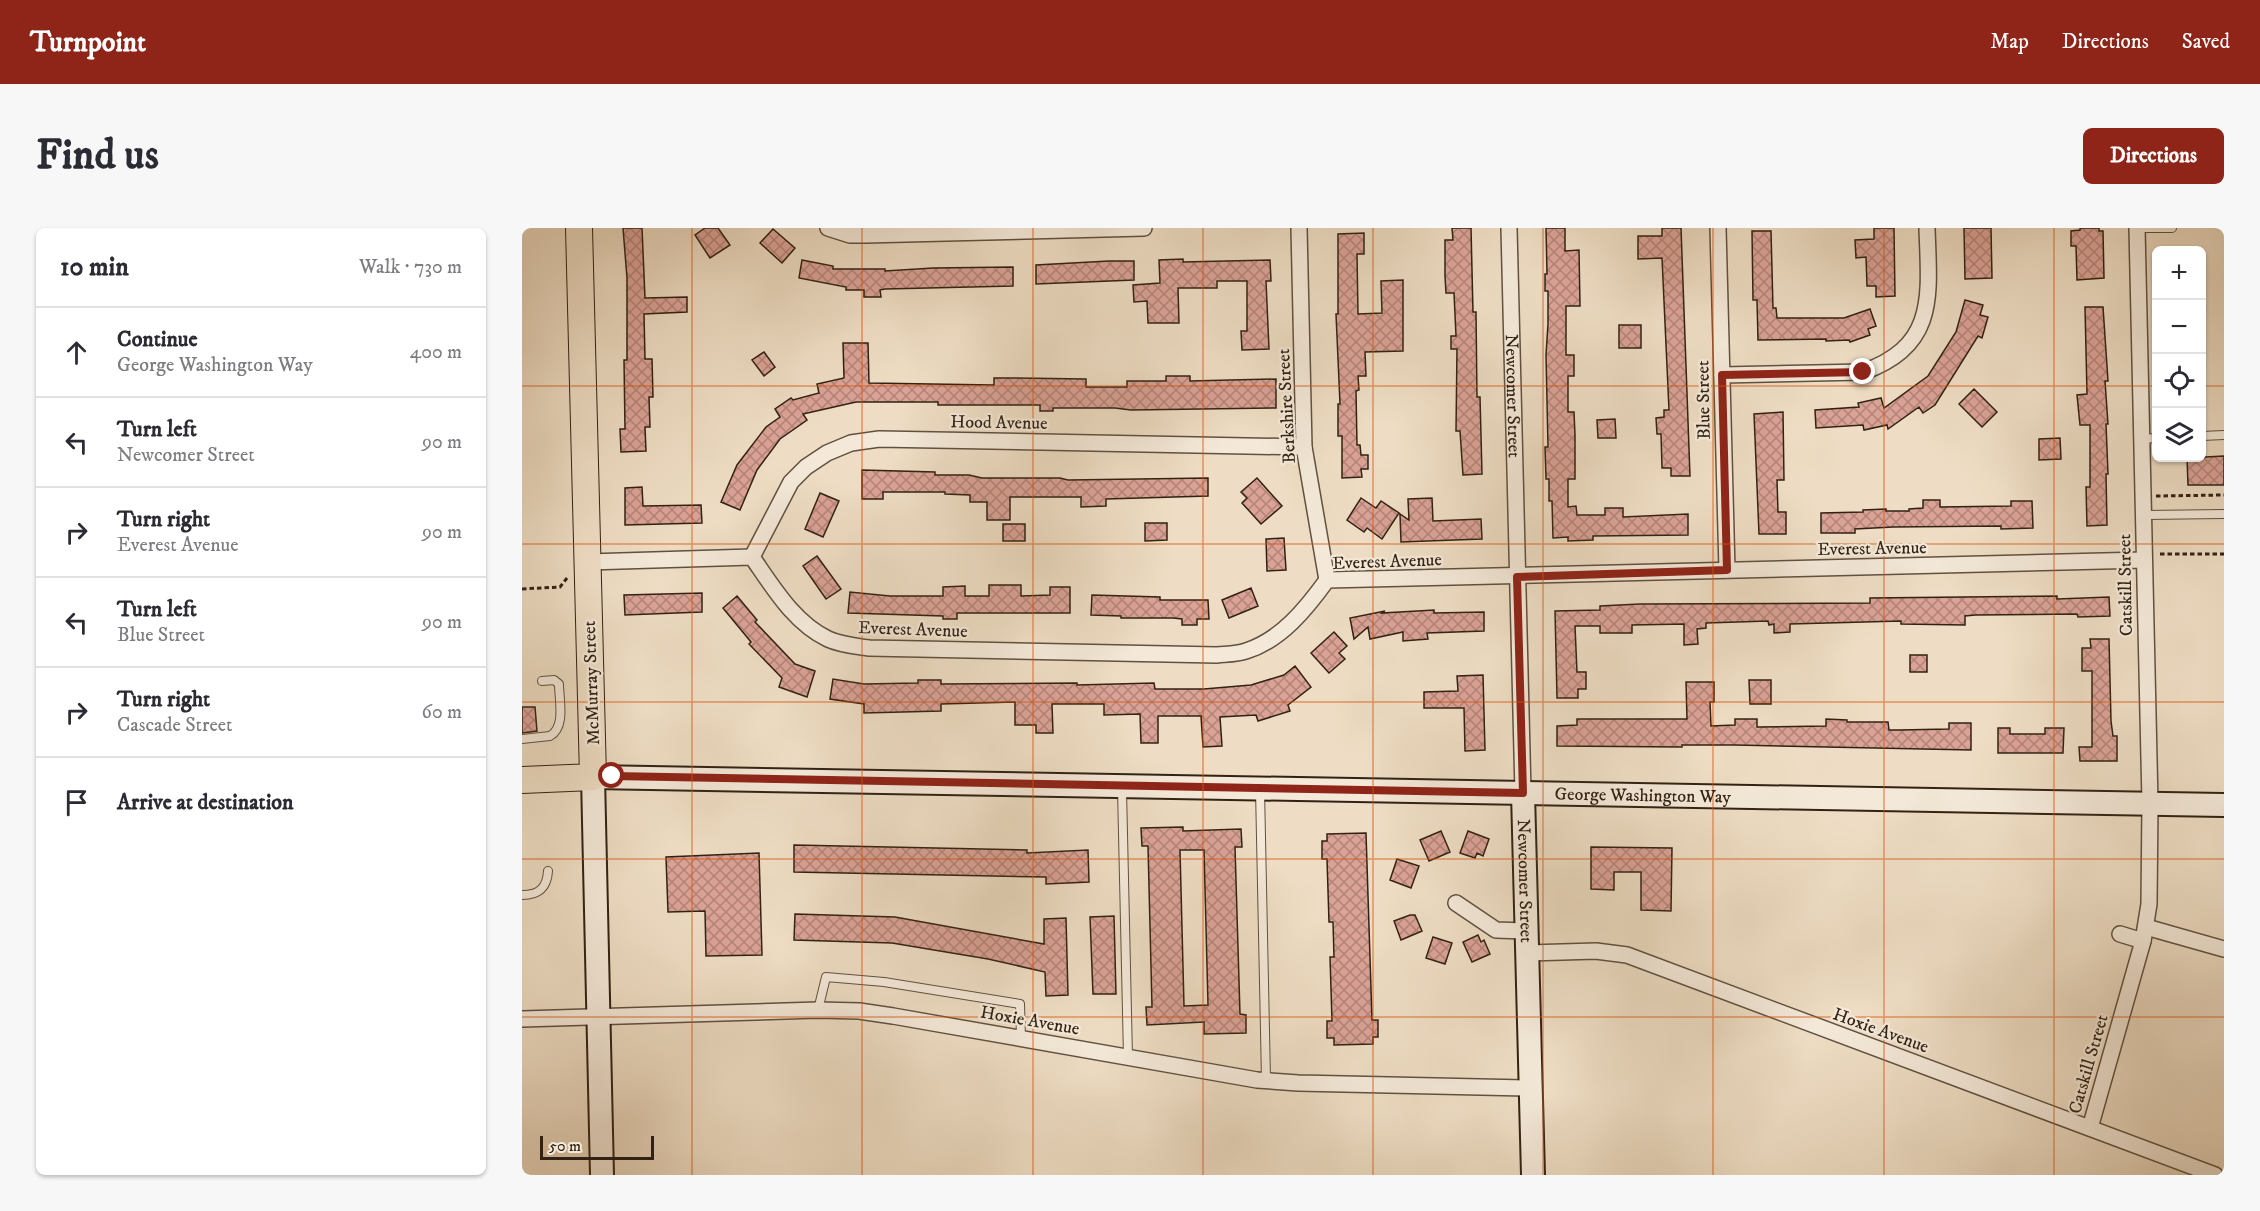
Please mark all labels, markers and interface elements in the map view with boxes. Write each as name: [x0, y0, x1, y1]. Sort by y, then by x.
text: Turnpoint: [30, 25, 146, 60]
text: Map: [1990, 29, 2029, 55]
text: Directions: [2062, 29, 2149, 55]
text: Saved: [2182, 29, 2230, 55]
button: Directions: [2083, 128, 2224, 184]
text: Find us: [36, 130, 159, 182]
map controls: [2152, 246, 2206, 462]
button: +: [2152, 246, 2206, 300]
text: 10 min: [60, 251, 129, 284]
text: Walk · 730 m: [359, 255, 462, 280]
button: −: [2152, 300, 2206, 354]
text: Continue: [117, 326, 198, 353]
street label: Newcomer Street: [1500, 334, 1525, 458]
icon: ahead: [60, 336, 93, 369]
text: 400 m: [410, 340, 462, 365]
street label: Berkshire Street: [1273, 348, 1301, 464]
text: George Washington Way: [117, 353, 313, 378]
button: locate: [2152, 354, 2206, 408]
route end: [1849, 358, 1875, 384]
street label: Blue Street: [1692, 360, 1716, 440]
button: layers: [2152, 408, 2206, 462]
street label: Hood Avenue: [950, 411, 1048, 435]
text: Turn left: [117, 416, 197, 443]
icon: left: [60, 426, 93, 459]
text: 90 m: [422, 430, 462, 455]
text: Newcomer Street: [117, 443, 255, 468]
text: Turn right: [117, 506, 210, 533]
icon: right: [60, 516, 93, 549]
text: 90 m: [422, 520, 462, 545]
text: Everest Avenue: [117, 533, 239, 558]
street label: Catskill Street: [2114, 533, 2138, 636]
street label: Everest Avenue: [1817, 537, 1927, 561]
street label: Everest Avenue: [1332, 549, 1442, 575]
text: Turn left: [117, 596, 197, 623]
icon: left: [60, 606, 93, 639]
text: 90 m: [422, 610, 462, 635]
street label: Everest Avenue: [858, 617, 968, 643]
street label: McMurray Street: [579, 620, 605, 746]
text: Blue Street: [117, 623, 205, 648]
text: Turn right: [117, 686, 210, 713]
icon: right: [60, 696, 93, 729]
text: 60 m: [422, 700, 462, 725]
text: Cascade Street: [117, 713, 232, 738]
route start: [598, 762, 624, 788]
street label: George Washington Way: [1554, 784, 1731, 809]
icon: arrive: [60, 786, 93, 819]
text: Arrive at destination: [117, 789, 294, 816]
street label: Newcomer Street: [1512, 819, 1537, 943]
street label: Hoxie Avenue: [979, 1001, 1081, 1041]
street label: Hoxie Avenue: [1830, 1003, 1932, 1058]
street label: Catskill Street: [2064, 1012, 2114, 1116]
scale bar: [540, 1133, 654, 1160]
text: 50 m: [549, 1136, 581, 1156]

